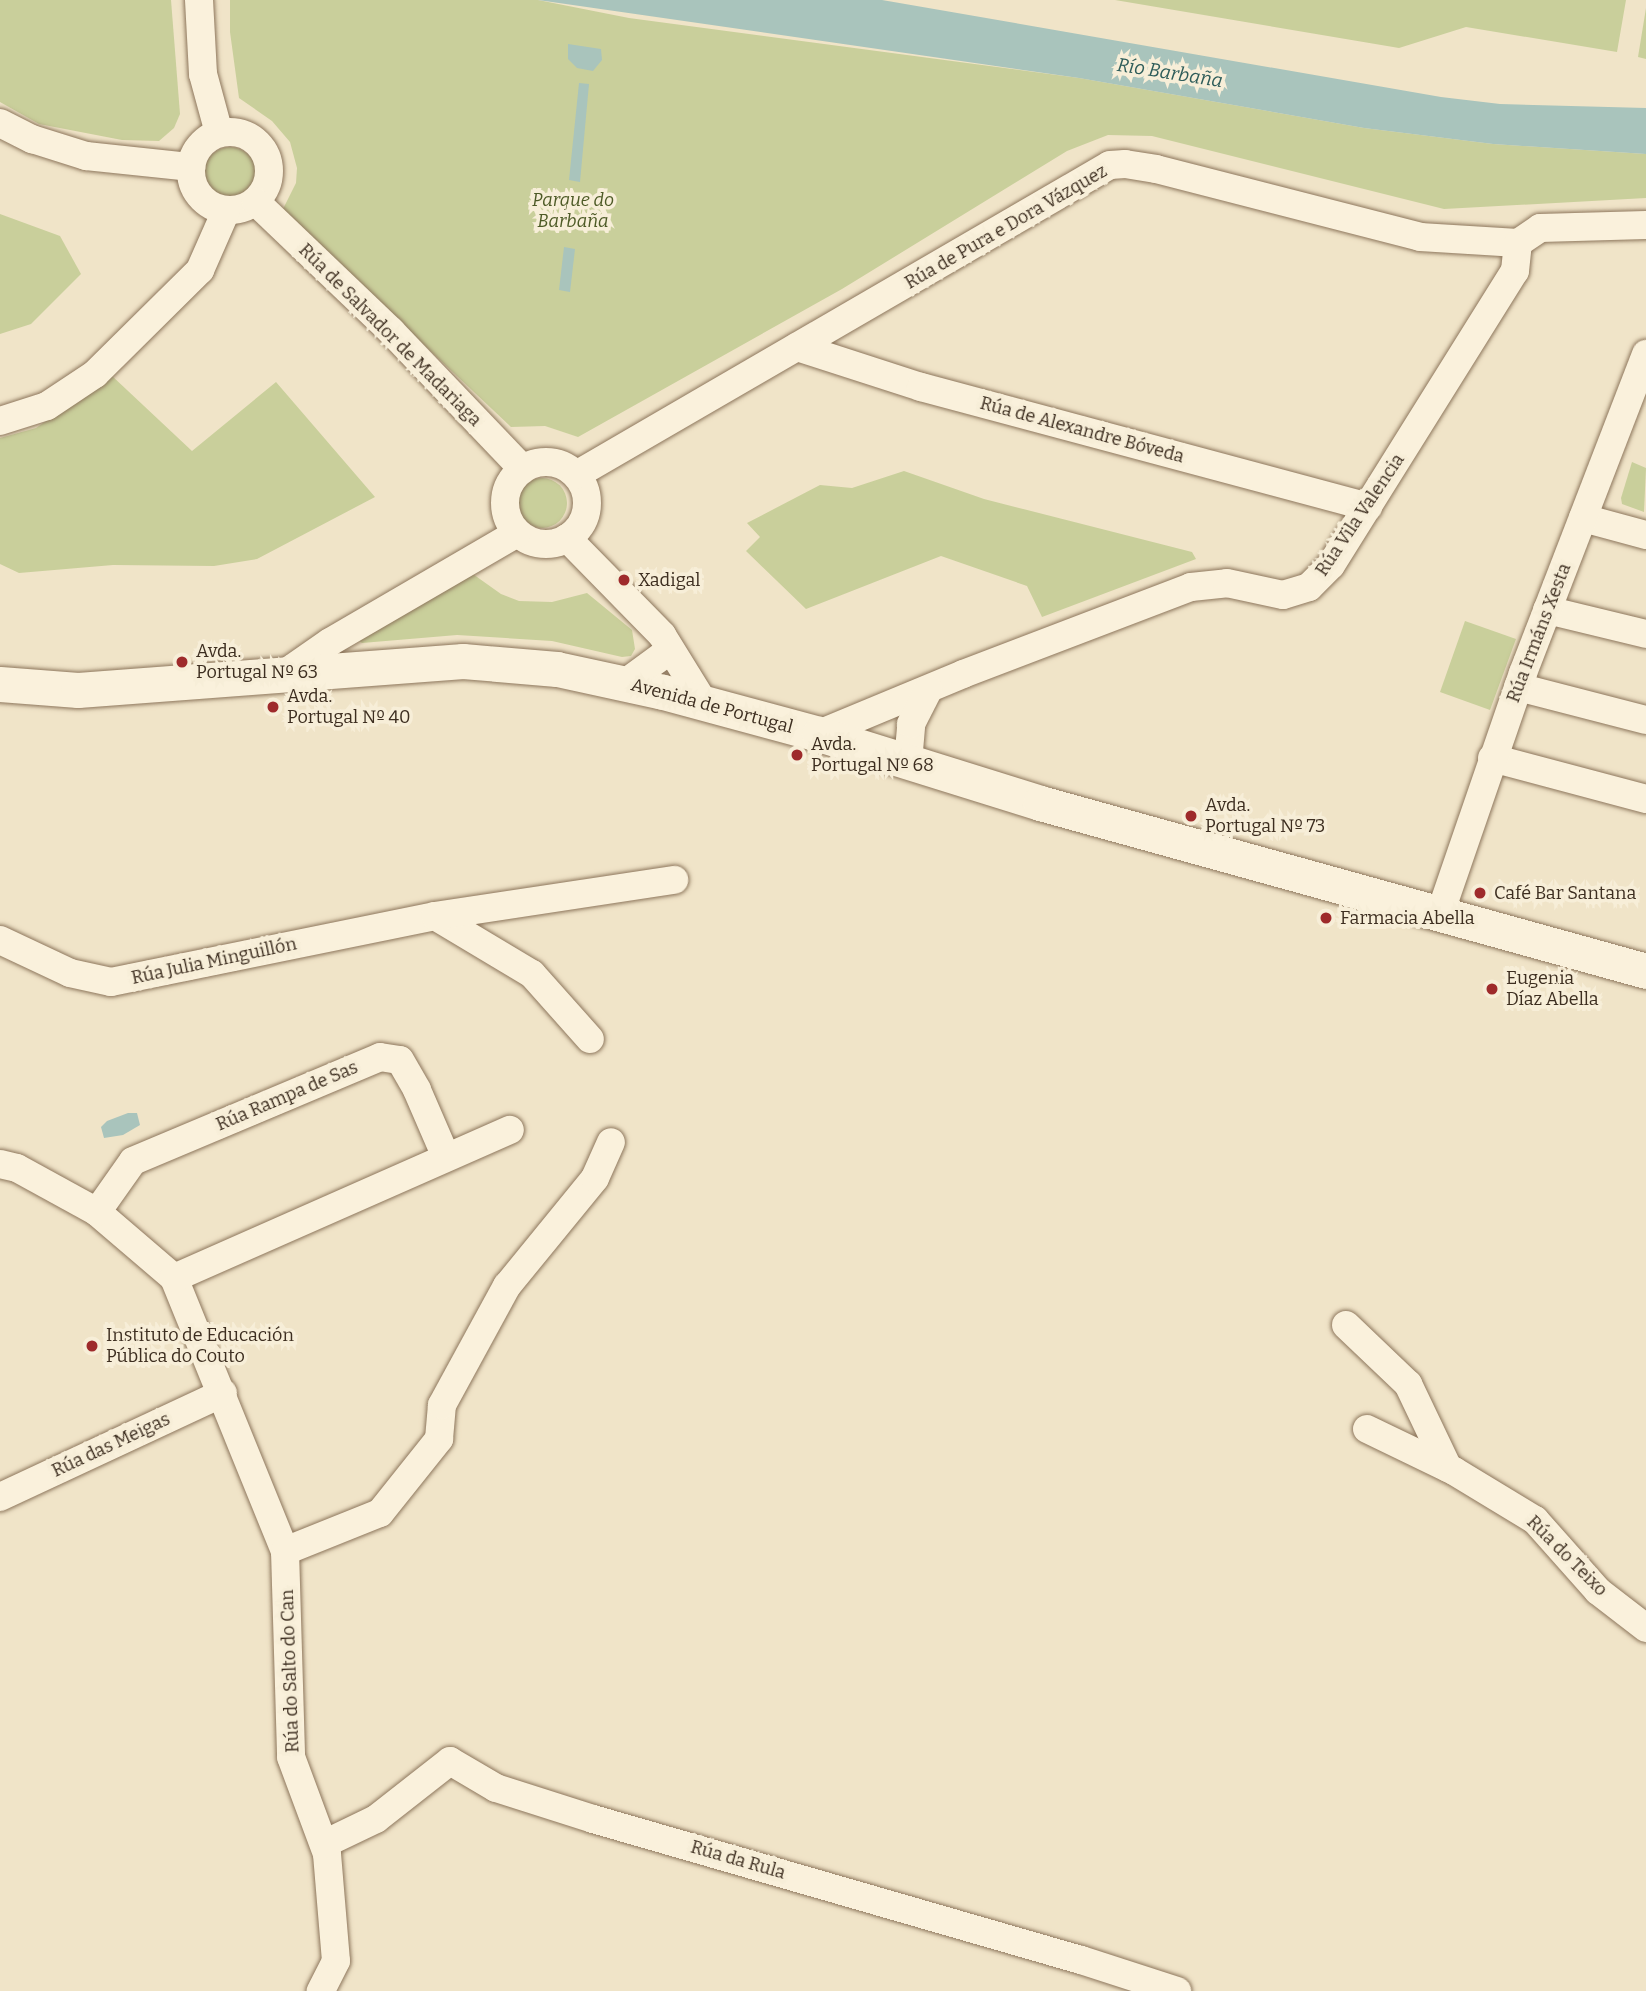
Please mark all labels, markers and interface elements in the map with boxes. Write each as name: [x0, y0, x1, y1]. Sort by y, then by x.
water label: Río Barbaña: [1116, 53, 1224, 93]
street label: Rúa de Pura e Dora Vázquez: [901, 160, 1111, 294]
park label: Parque do Barbaña: [532, 190, 614, 232]
street label: Rúa de Salvador de Madariaga: [294, 239, 486, 431]
street label: Rúa de Alexandre Bóveda: [978, 392, 1186, 468]
street label: Rúa Vila Valencia: [1311, 450, 1409, 580]
street label: Rúa Irmáns Xesta: [1503, 560, 1575, 706]
place label: Xadigal: [638, 569, 701, 591]
marker: Xadigal: [616, 572, 632, 588]
place label: Avda. Portugal Nº 63: [196, 641, 318, 684]
marker: Avda. Portugal Nº 63: [174, 654, 190, 670]
street label: Avenida de Portugal: [629, 674, 795, 738]
place label: Avda. Portugal Nº 40: [287, 686, 410, 728]
marker: Avda. Portugal Nº 40: [265, 699, 281, 715]
place label: Avda. Portugal Nº 68: [811, 734, 934, 776]
marker: Avda. Portugal Nº 68: [789, 747, 805, 763]
place label: Avda. Portugal Nº 73: [1205, 795, 1325, 838]
marker: Avda. Portugal Nº 73: [1183, 808, 1199, 824]
place label: Café Bar Santana: [1494, 882, 1636, 904]
marker: Café Bar Santana: [1472, 885, 1488, 901]
place label: Farmacia Abella: [1340, 907, 1474, 929]
marker: Farmacia Abella: [1318, 910, 1334, 926]
street label: Rúa Julia Minguillón: [129, 933, 299, 989]
place label: Eugenia Díaz Abella: [1506, 968, 1599, 1010]
marker: Eugenia Díaz Abella: [1484, 981, 1500, 997]
street label: Rúa Rampa de Sas: [213, 1056, 361, 1136]
place label: Instituto de Educación Pública do Couto: [106, 1325, 294, 1368]
marker: Instituto de Educación Pública do Couto: [84, 1338, 100, 1354]
street label: Rúa das Meigas: [48, 1408, 174, 1482]
street label: Rúa do Teixo: [1522, 1511, 1612, 1601]
street label: Rúa do Salto do Can: [276, 1589, 304, 1753]
street label: Rúa da Rula: [688, 1836, 788, 1884]

